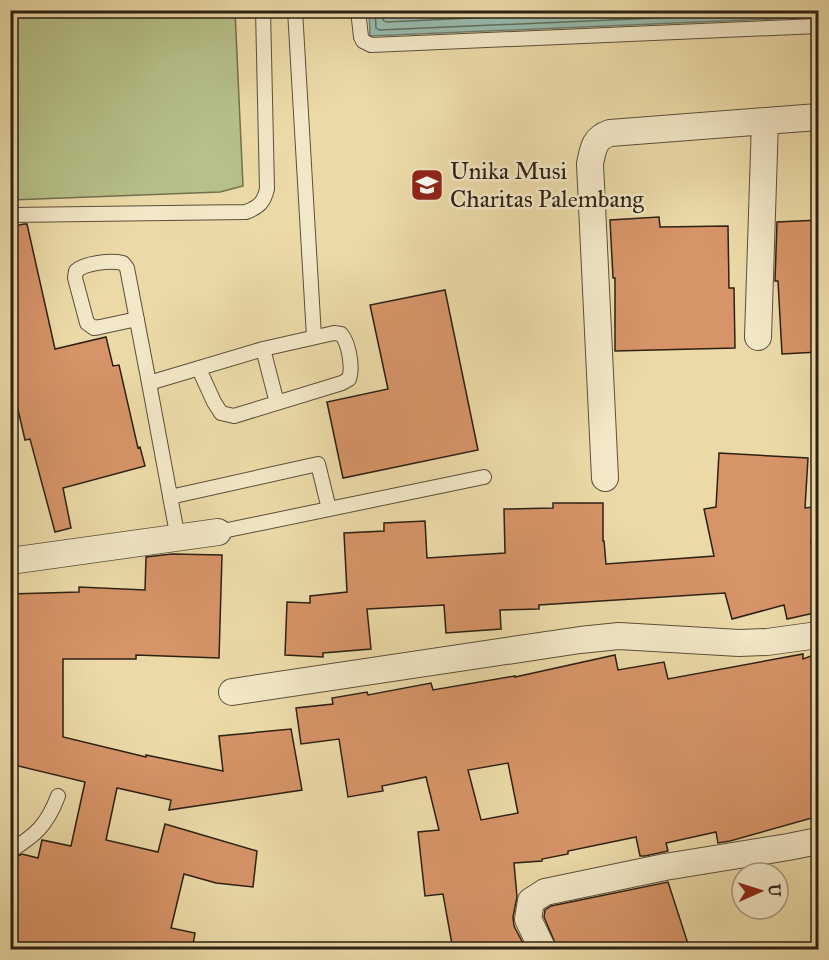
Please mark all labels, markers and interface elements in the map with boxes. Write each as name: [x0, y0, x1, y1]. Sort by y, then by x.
place label: Unika Musi Charitas Palembang: [450, 156, 645, 214]
school or university icon: Unika Musi Charitas Palembang: [409, 167, 445, 203]
north arrow: [730, 861, 790, 921]
text: U: [765, 883, 784, 897]

